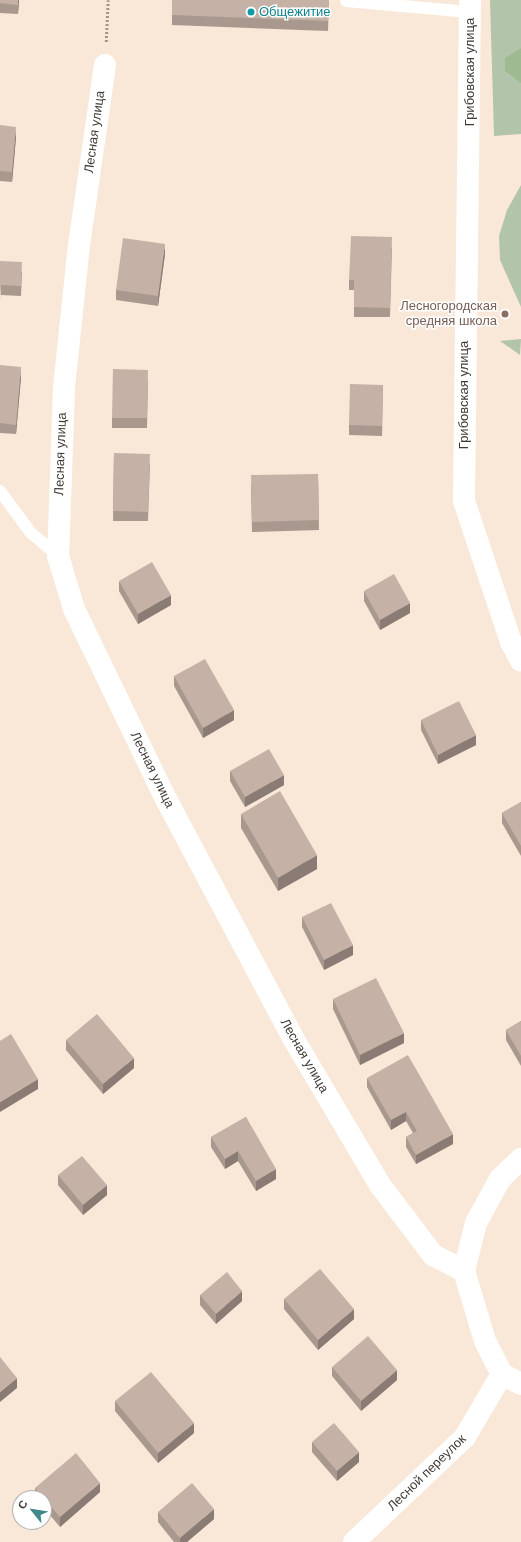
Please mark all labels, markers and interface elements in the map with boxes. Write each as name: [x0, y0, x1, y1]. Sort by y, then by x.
place label: Общежитие: [259, 4, 331, 20]
marker: Общежитие: [246, 7, 256, 17]
street label: Грибовская улица: [462, 18, 478, 126]
street label: Лесная улица: [81, 90, 109, 174]
place label: Лесногородская средняя школа: [400, 299, 497, 330]
marker: Лесногородская средняя школа: [500, 309, 510, 319]
street label: Грибовская улица: [456, 341, 472, 449]
street label: Лесная улица: [52, 412, 70, 496]
street label: Лесная улица: [127, 729, 177, 811]
street label: Лесная улица: [276, 1016, 332, 1096]
street label: Лесной переулок: [385, 1432, 469, 1514]
north arrow: [12, 1490, 52, 1530]
text: С: [15, 1498, 30, 1511]

